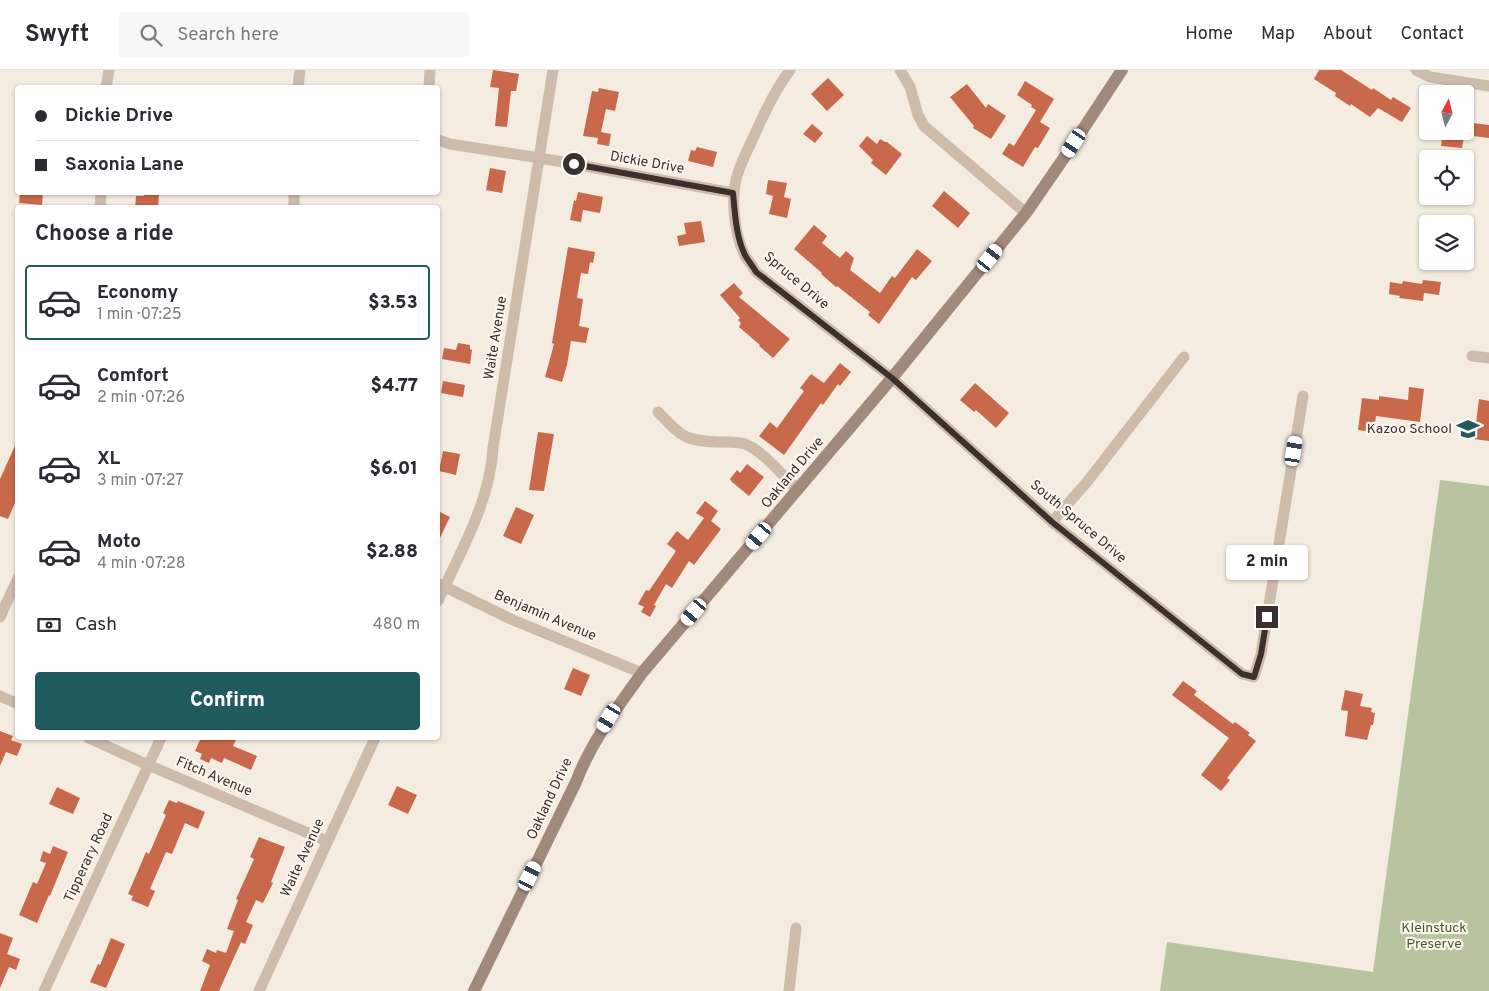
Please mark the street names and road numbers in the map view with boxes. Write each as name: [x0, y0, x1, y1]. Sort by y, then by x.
street label: Dickie Drive: [609, 148, 685, 178]
street label: Spruce Drive: [760, 249, 832, 313]
street label: Waite Avenue: [481, 295, 511, 381]
street label: Oakland Drive: [758, 434, 828, 512]
street label: South Spruce Drive: [1026, 477, 1130, 567]
street label: Benjamin Avenue: [491, 587, 599, 645]
street label: Fitch Avenue: [173, 753, 255, 801]
street label: Oakland Drive: [524, 755, 576, 843]
street label: Tipperary Road: [61, 811, 117, 905]
street label: Waite Avenue: [277, 816, 329, 900]

